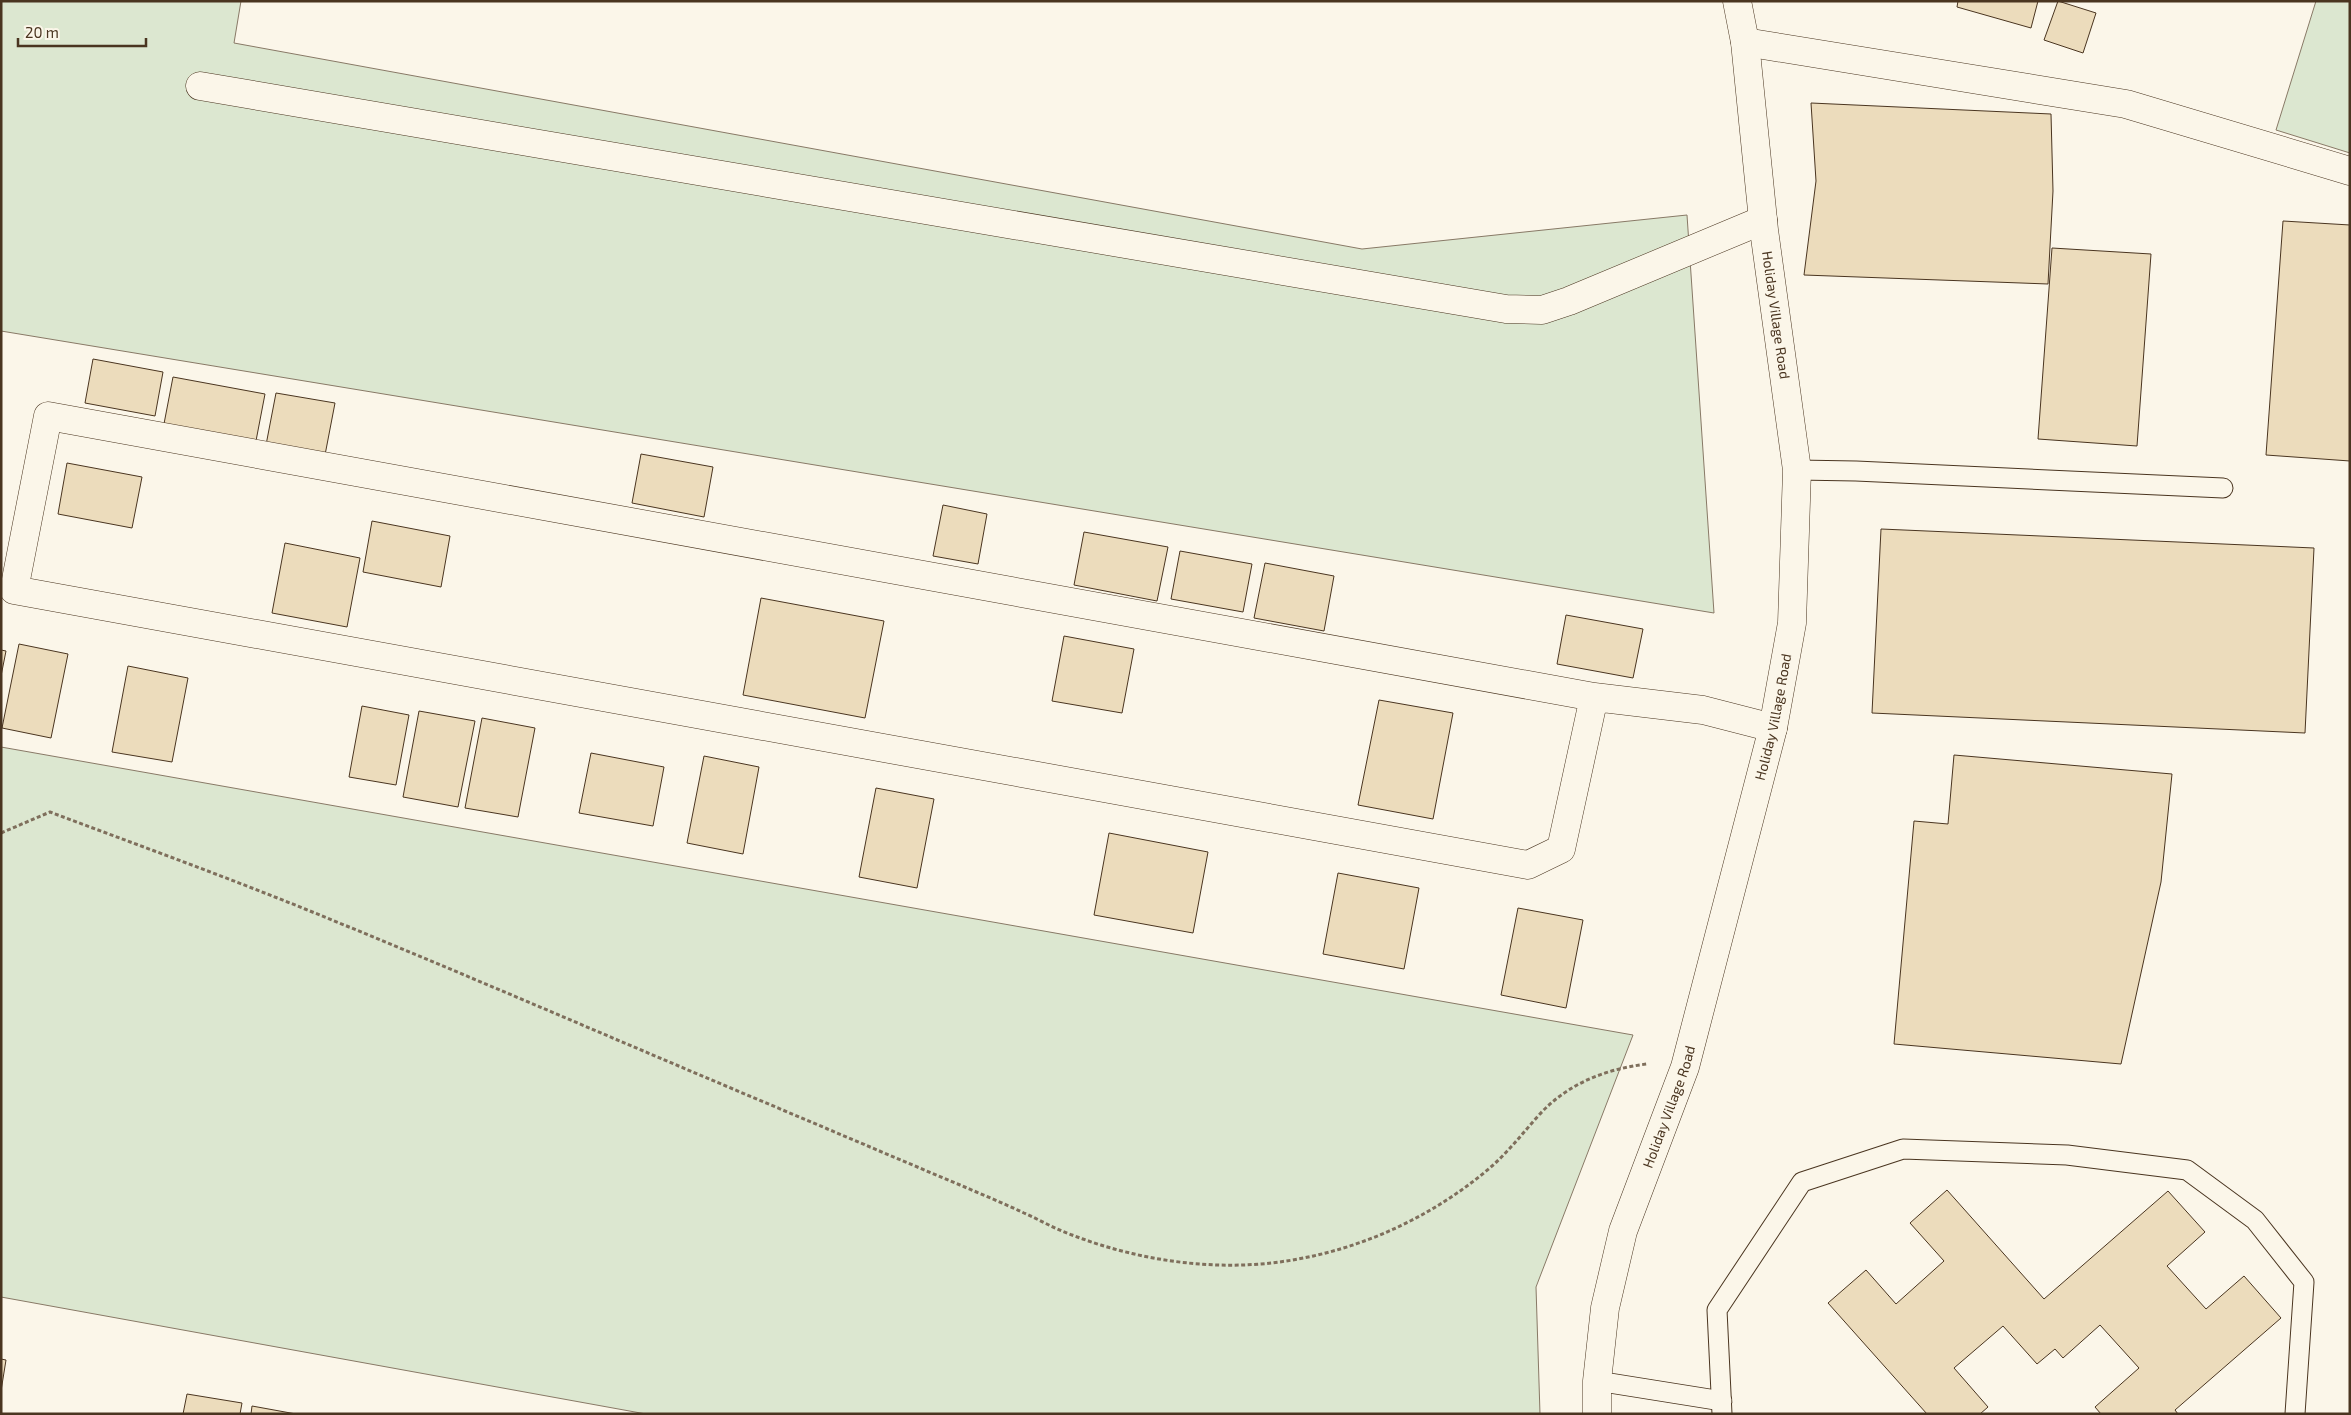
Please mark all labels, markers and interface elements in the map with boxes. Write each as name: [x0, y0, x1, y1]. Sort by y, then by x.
scale bar: [18, 15, 145, 47]
text: 20 m: [25, 23, 59, 41]
street label: Holiday Village Road: [1759, 250, 1794, 380]
street label: Holiday Village Road: [1751, 652, 1794, 782]
street label: Holiday Village Road: [1639, 1044, 1698, 1170]

